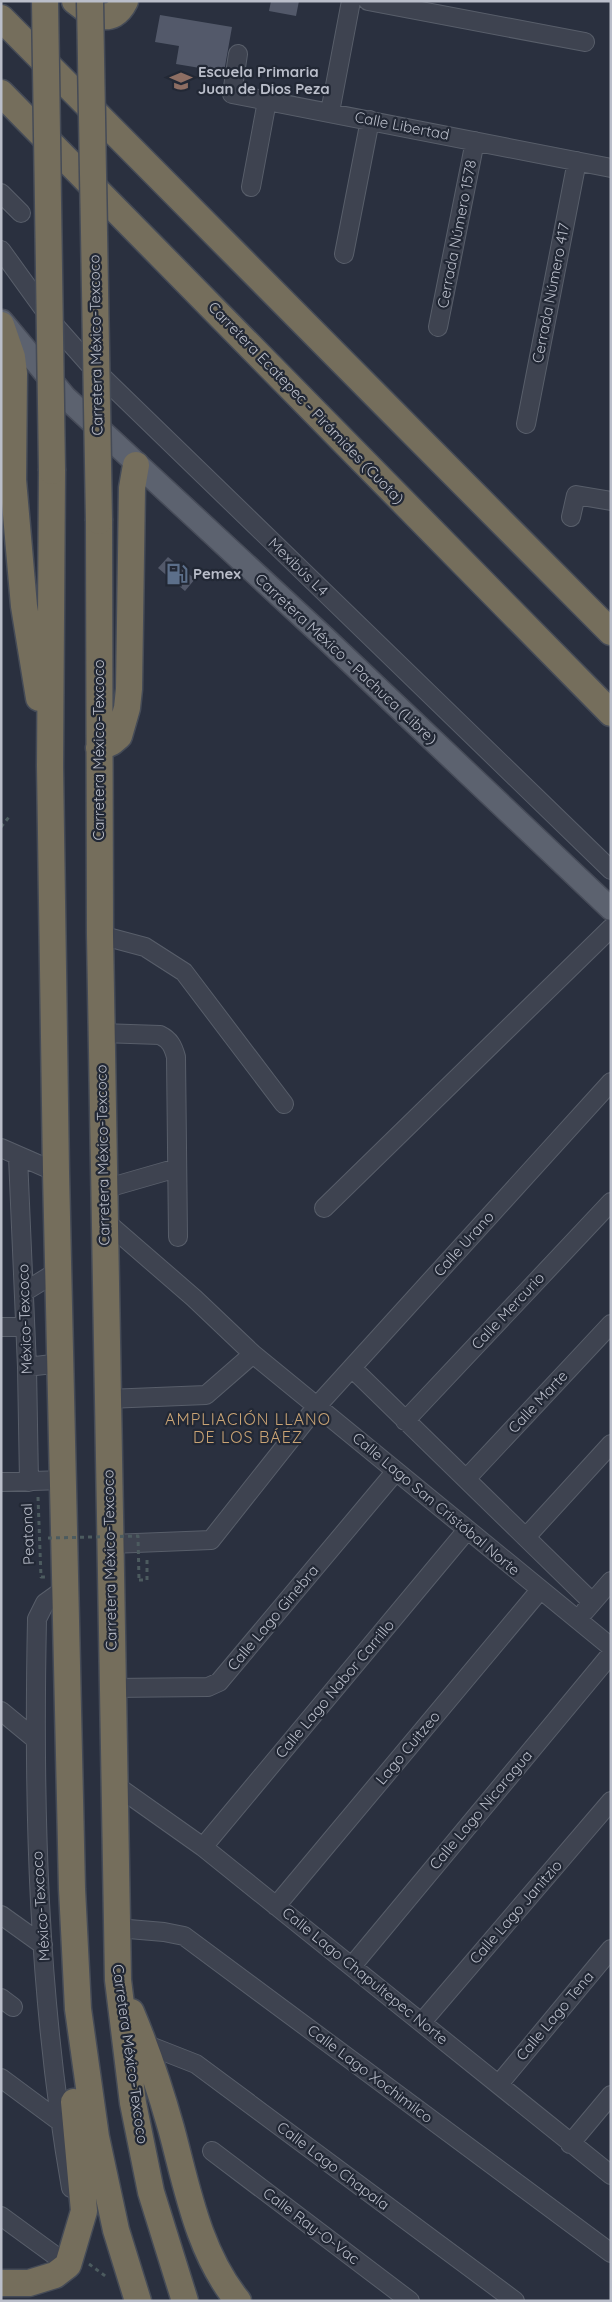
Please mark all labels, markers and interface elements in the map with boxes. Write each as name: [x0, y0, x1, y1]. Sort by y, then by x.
place label: Escuela Primaria Juan de Dios Peza: [198, 62, 330, 98]
school or university icon: Escuela Primaria Juan de Dios Peza: [168, 68, 194, 94]
street label: Calle Libertad: [353, 107, 451, 144]
street label: Cerrada Número 1578: [433, 158, 480, 310]
street label: Cerrada Número 417: [528, 221, 573, 365]
street label: Carretera México-Texcoco: [84, 254, 107, 436]
street label: Carretera Ecatepec - Pirámides (Cuota): [204, 297, 408, 508]
street label: Mexibús L4: [264, 533, 332, 600]
fuel station icon: Pemex: [164, 561, 190, 587]
place label: Pemex: [193, 564, 241, 583]
street label: Carretera México - Pachuca (Libre): [251, 569, 441, 748]
street label: Carretera México-Texcoco: [89, 659, 108, 841]
street label: Carretera México-Texcoco: [91, 1064, 114, 1246]
street label: Calle Urano: [429, 1207, 498, 1280]
street label: México-Texcoco: [13, 1264, 36, 1374]
street label: Calle Mercurio: [467, 1268, 548, 1353]
street label: Calle Marte: [504, 1366, 572, 1437]
district label: AMPLIACIÓN LLANO DE LOS BÁEZ: [165, 1409, 331, 1447]
street label: Calle Lago San Cristóbal Norte: [349, 1428, 524, 1579]
street label: Carretera México-Texcoco: [98, 1469, 121, 1651]
street label: Peatonal: [17, 1503, 38, 1565]
street label: Calle Lago Ginebra: [223, 1561, 322, 1674]
street label: Calle Lago Nabor Carrillo: [271, 1616, 398, 1762]
street label: Lago Cuitzeo: [371, 1707, 444, 1788]
street label: Calle Lago Nicaragua: [425, 1746, 536, 1873]
street label: México-Texcoco: [27, 1850, 54, 1962]
street label: Calle Lago Janitzio: [465, 1856, 566, 1968]
street label: Calle Lago Chapultepec Norte: [278, 1903, 452, 2048]
street label: Carretera México-Texcoco: [108, 1963, 153, 2145]
street label: Calle Lago Tena: [512, 1967, 598, 2064]
street label: Calle Lago Xochimilco: [304, 2020, 437, 2127]
street label: Calle Lago Chapala: [273, 2117, 393, 2214]
street label: Calle Ray-O-Vac: [259, 2183, 363, 2268]

